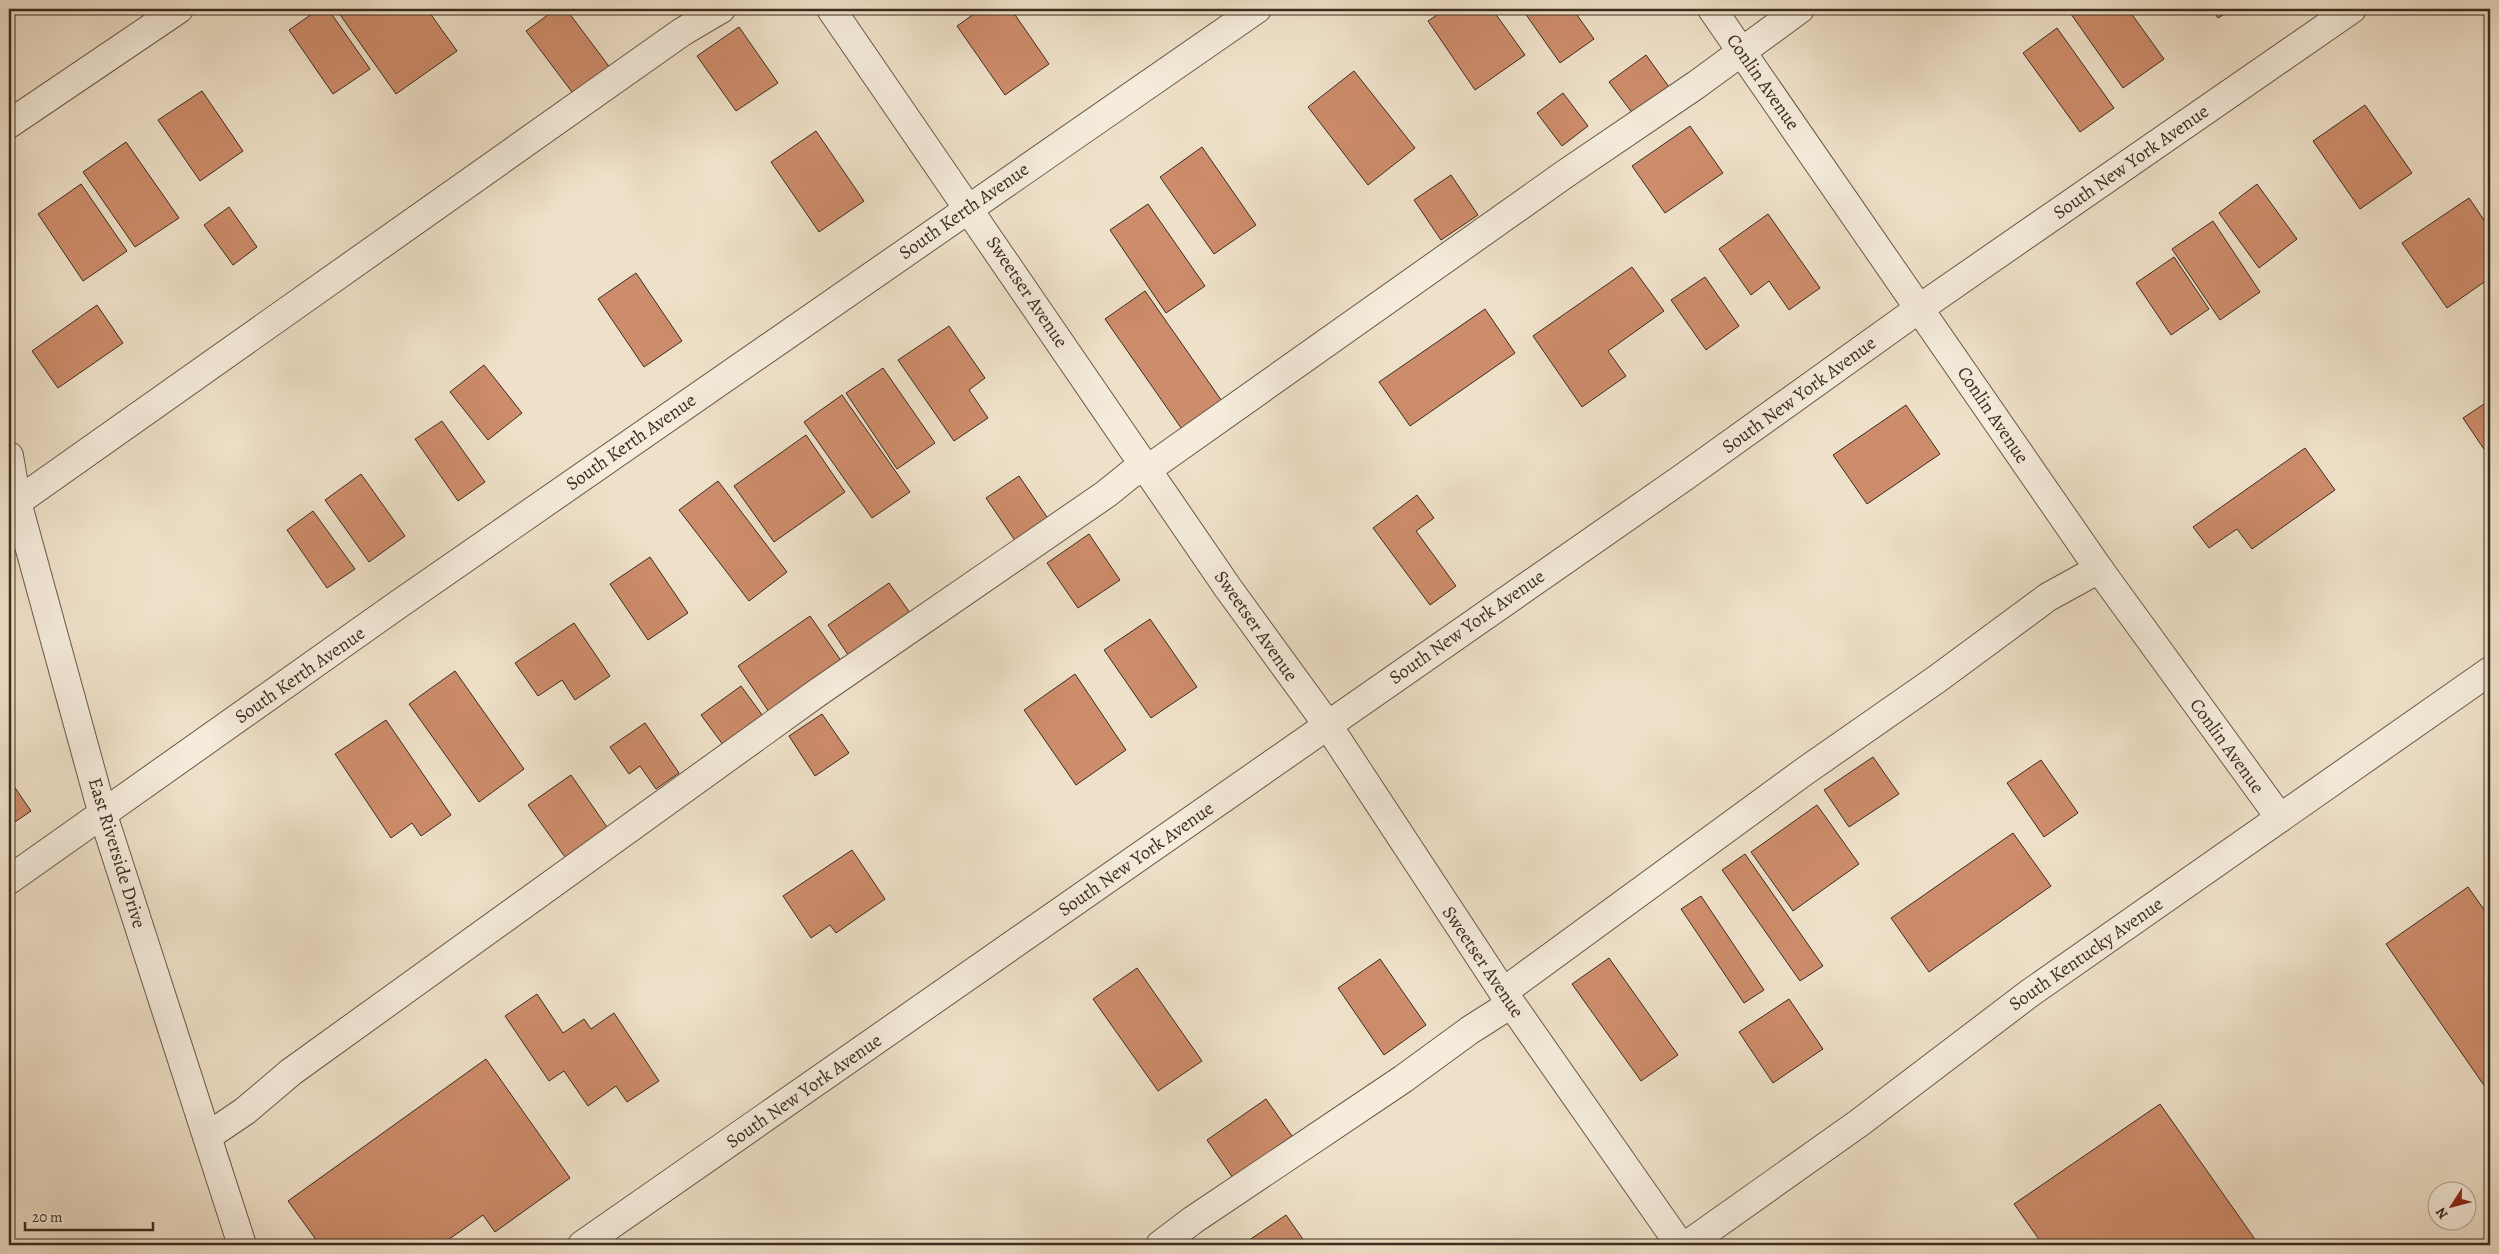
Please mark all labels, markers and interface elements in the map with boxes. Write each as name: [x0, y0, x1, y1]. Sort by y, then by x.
street label: Conlin Avenue: [1720, 29, 1806, 135]
street label: South New York Avenue: [2048, 98, 2214, 226]
street label: South Kerth Avenue: [894, 156, 1034, 266]
street label: Sweetser Avenue: [980, 231, 1074, 353]
street label: South New York Avenue: [1717, 330, 1881, 460]
street label: Conlin Avenue: [1951, 361, 2035, 469]
street label: South Kerth Avenue: [561, 387, 701, 497]
street label: South New York Avenue: [1384, 563, 1550, 691]
street label: Sweetser Avenue: [1208, 565, 1304, 687]
street label: South Kerth Avenue: [230, 620, 370, 730]
street label: Conlin Avenue: [2184, 693, 2270, 799]
street label: East Riverside Drive: [82, 775, 152, 931]
street label: South New York Avenue: [1053, 795, 1219, 923]
street label: South Kentucky Avenue: [2004, 891, 2168, 1017]
street label: Sweetser Avenue: [1436, 901, 1530, 1023]
street label: South New York Avenue: [721, 1027, 887, 1155]
north arrow: [2426, 1182, 2476, 1232]
scale bar: [25, 1199, 152, 1231]
text: N: [2431, 1204, 2453, 1223]
text: 20 m: [32, 1207, 63, 1227]

